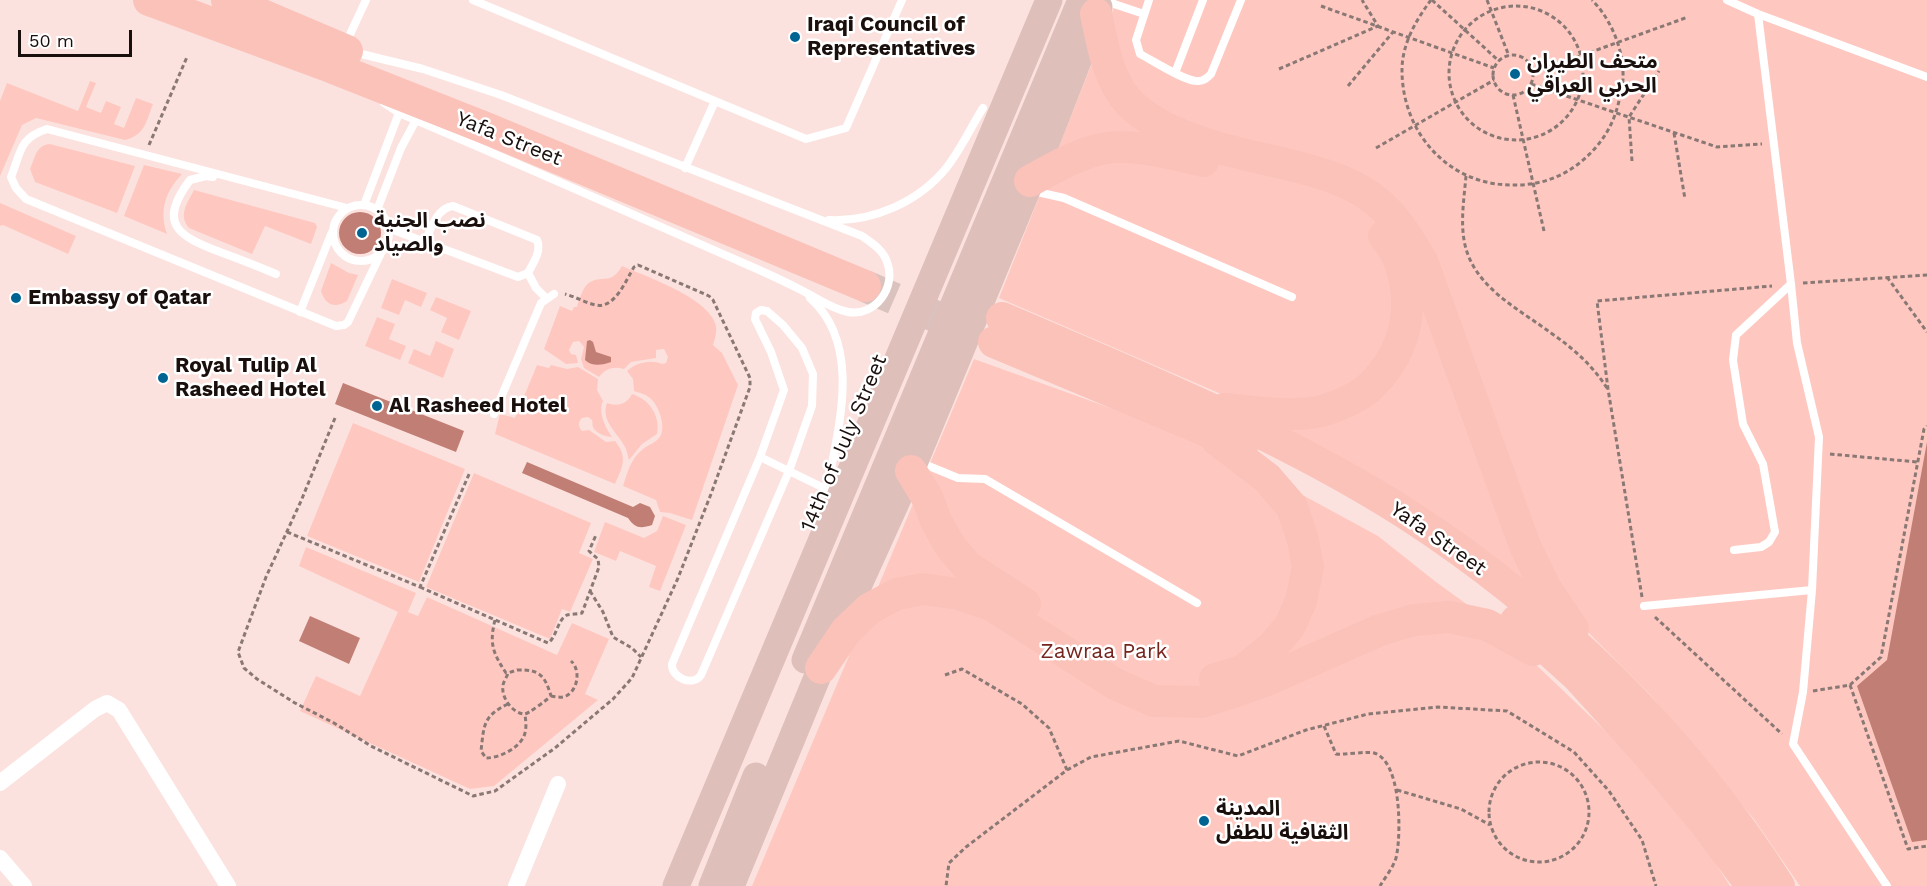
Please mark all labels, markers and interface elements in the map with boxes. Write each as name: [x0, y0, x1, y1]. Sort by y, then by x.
place label: Iraqi Council of Representatives: [807, 12, 975, 62]
scale bar: [21, 18, 135, 56]
text: 50 m: [29, 30, 74, 51]
marker: Iraqi Council of Representatives: [788, 30, 802, 44]
place label: متحف الطيران الحربي العراقي: [1527, 49, 1658, 99]
marker: متحف الطيران الحربي العراقي: [1508, 67, 1522, 81]
street label: Yafa Street: [452, 106, 566, 172]
place label: نصب الجنية والصياد: [374, 208, 486, 258]
marker: نصب الجنية والصياد: [355, 226, 369, 240]
place label: Embassy of Qatar: [28, 285, 211, 311]
marker: Embassy of Qatar: [9, 291, 23, 305]
street label: 14th of July Street: [795, 351, 893, 535]
place label: Royal Tulip Al Rasheed Hotel: [175, 353, 326, 403]
marker: Royal Tulip Al Rasheed Hotel: [156, 371, 170, 385]
place label: Al Rasheed Hotel: [389, 393, 567, 419]
marker: Al Rasheed Hotel: [370, 399, 384, 413]
street label: Yafa Street: [1385, 497, 1491, 581]
park label: Zawraa Park: [1041, 639, 1167, 665]
place label: المدينة الثقافية للطفل: [1216, 796, 1348, 846]
marker: المدينة الثقافية للطفل: [1197, 814, 1211, 828]

